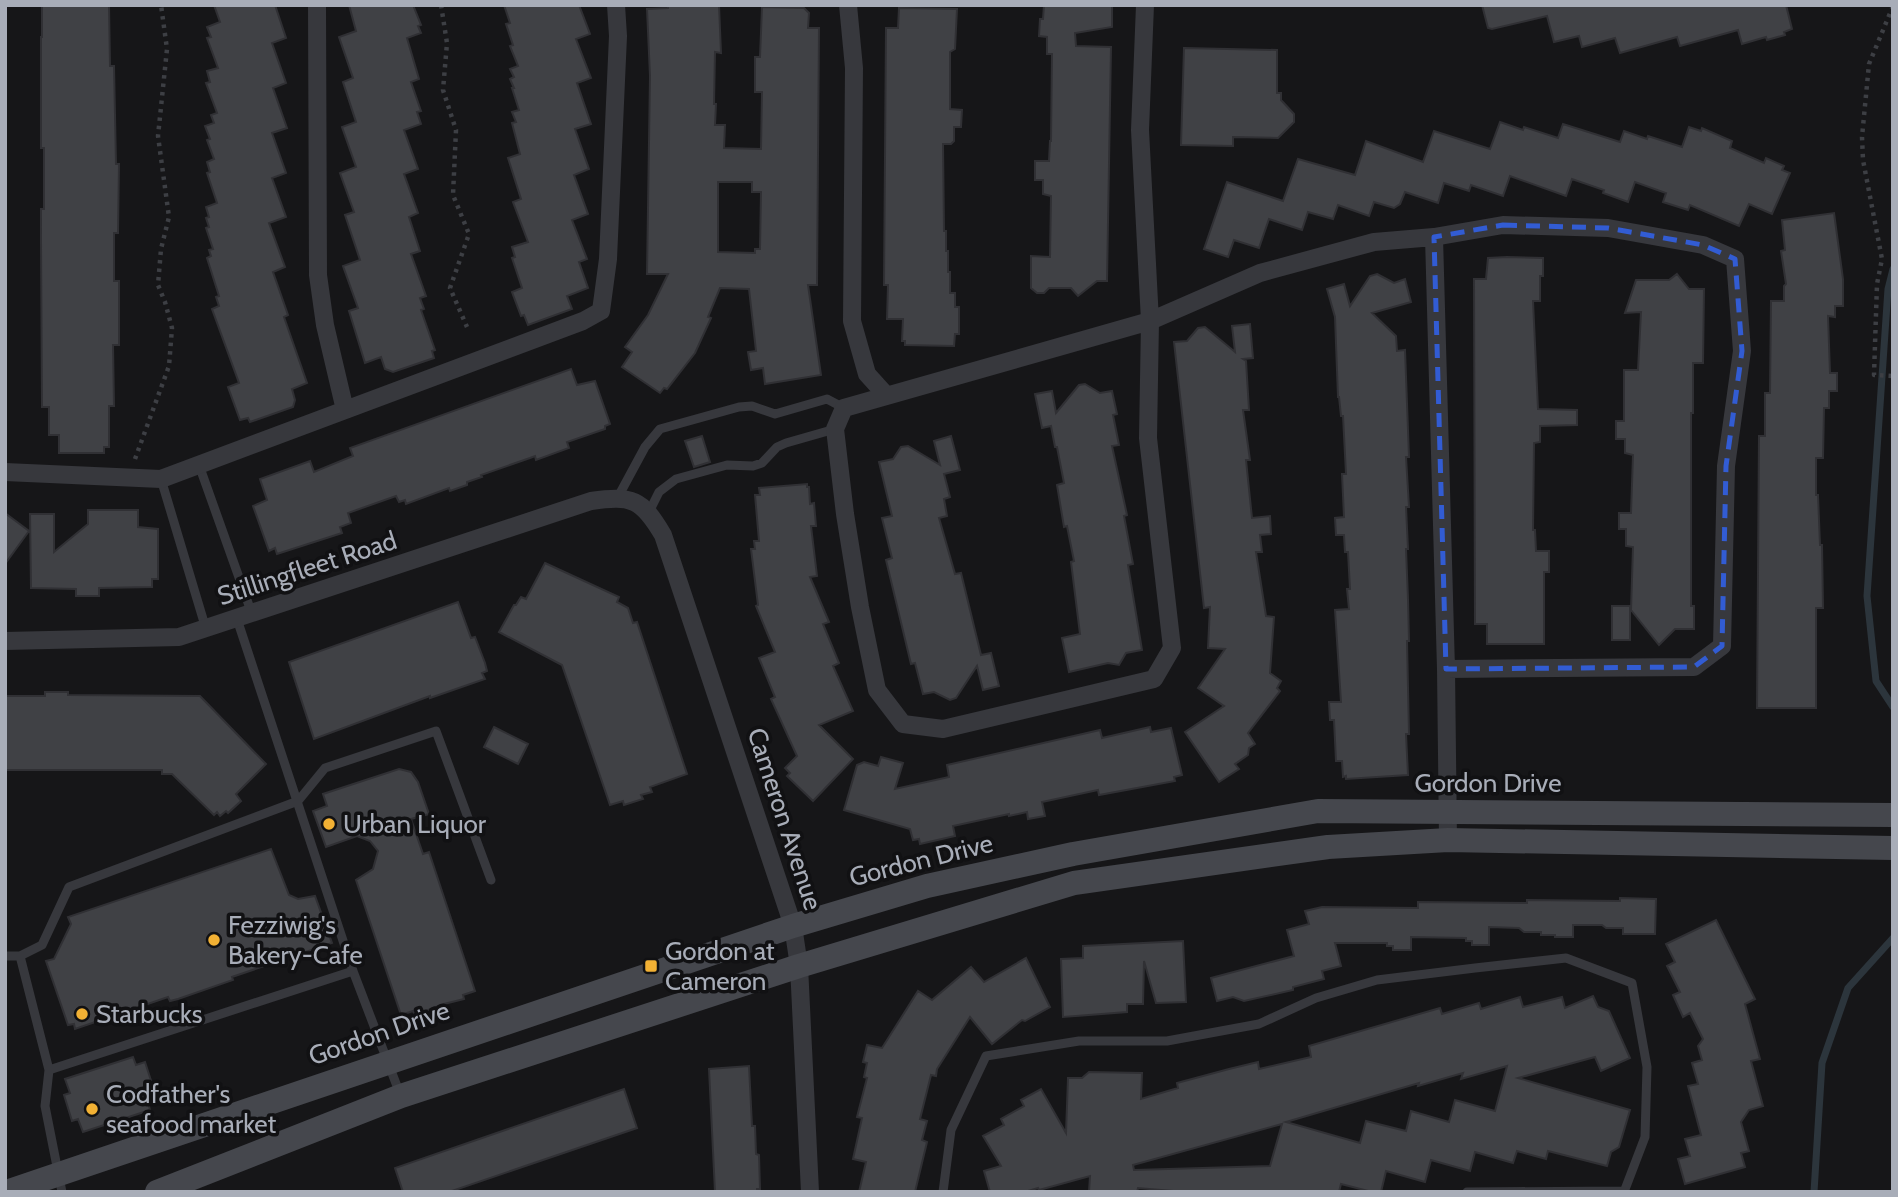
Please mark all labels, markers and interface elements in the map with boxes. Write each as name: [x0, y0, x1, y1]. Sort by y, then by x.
street label: Stillingfleet Road: [213, 524, 401, 612]
street label: Cameron Avenue: [740, 724, 830, 914]
street label: Gordon Drive: [1415, 767, 1561, 799]
place label: Urban Liquor: [343, 808, 487, 840]
marker: Urban Liquor: [321, 816, 337, 832]
street label: Gordon Drive: [846, 827, 996, 893]
place label: Fezziwig's Bakery-Cafe: [228, 909, 363, 971]
marker: Fezziwig's Bakery-Cafe: [206, 932, 222, 948]
place label: Gordon at Cameron: [665, 935, 775, 997]
marker: Gordon at Cameron: [643, 958, 659, 974]
street label: Gordon Drive: [304, 994, 454, 1072]
place label: Starbucks: [96, 998, 203, 1030]
marker: Starbucks: [74, 1006, 90, 1022]
place label: Codfather's seafood market: [106, 1078, 277, 1140]
marker: Codfather's seafood market: [84, 1101, 100, 1117]

